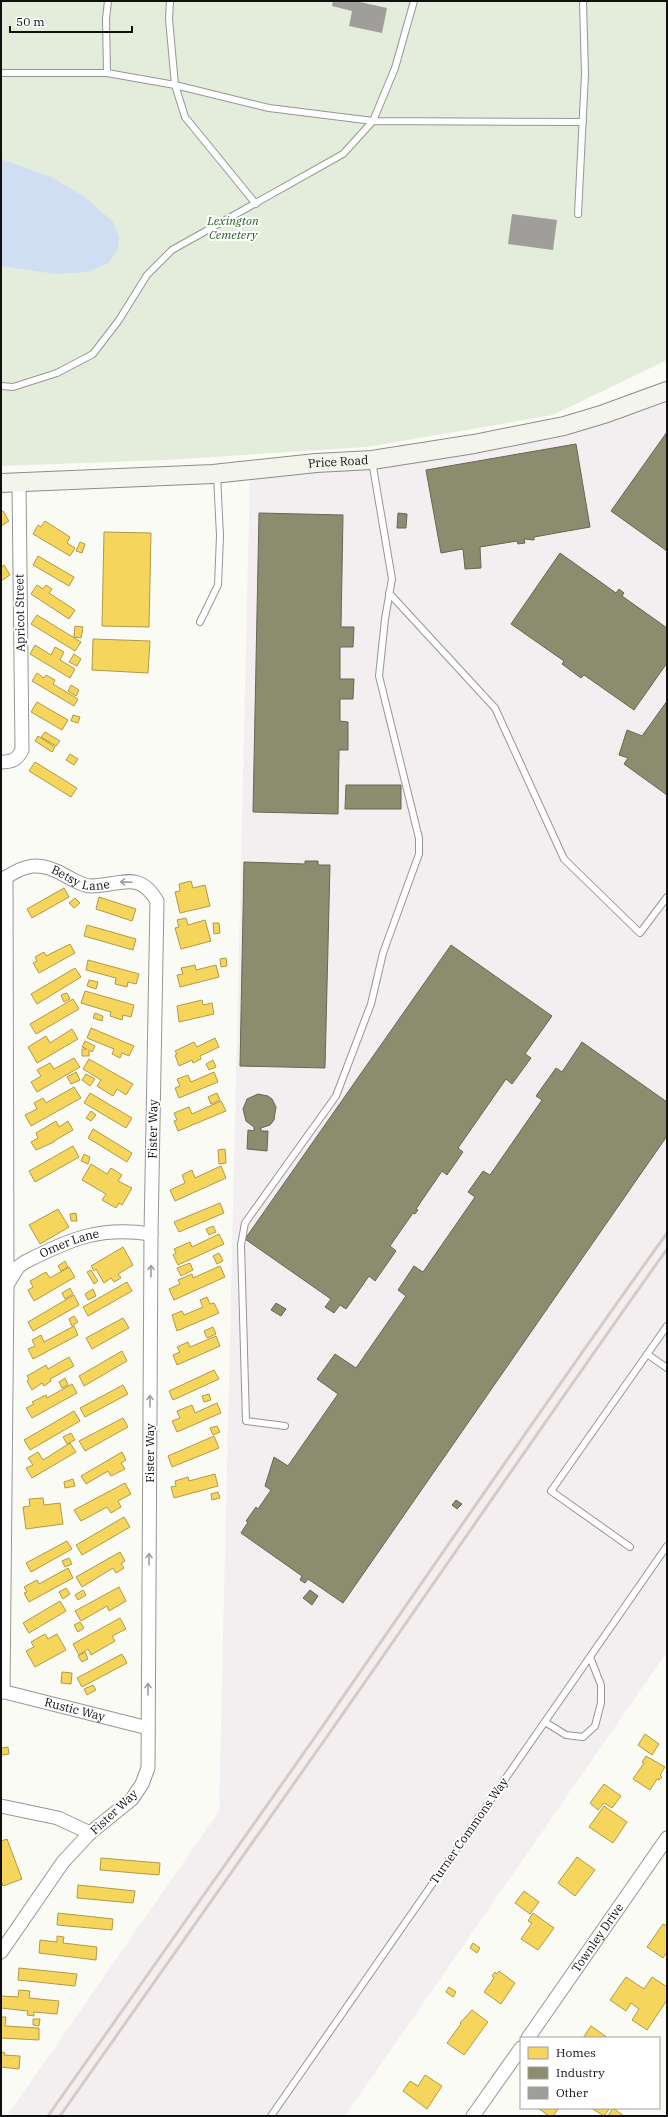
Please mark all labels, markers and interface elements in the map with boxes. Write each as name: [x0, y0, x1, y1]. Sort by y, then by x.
scale bar: [10, 8, 132, 34]
text: 50 m: [16, 14, 45, 29]
park label: Lexington Cemetery: [206, 213, 259, 242]
street label: Price Road: [307, 452, 369, 471]
street label: Apricot Street: [11, 574, 28, 652]
street label: Betsy Lane: [49, 862, 111, 893]
one-way arrow: [120, 878, 133, 886]
street label: Fister Way: [144, 1099, 161, 1159]
street label: Omer Lane: [37, 1226, 100, 1261]
one-way arrow: [147, 1265, 155, 1278]
one-way arrow: [146, 1395, 154, 1408]
street label: Fister Way: [142, 1423, 157, 1483]
one-way arrow: [145, 1553, 153, 1566]
one-way arrow: [144, 1683, 152, 1696]
street label: Rustic Way: [43, 1694, 107, 1724]
street label: Turner Commons Way: [426, 1774, 511, 1887]
street label: Fister Way: [87, 1786, 141, 1837]
street label: Townley Drive: [568, 1900, 626, 1975]
legend: [520, 2037, 660, 2109]
text: Homes: [556, 2045, 596, 2060]
text: Industry: [556, 2065, 605, 2080]
text: Other: [556, 2085, 589, 2100]

